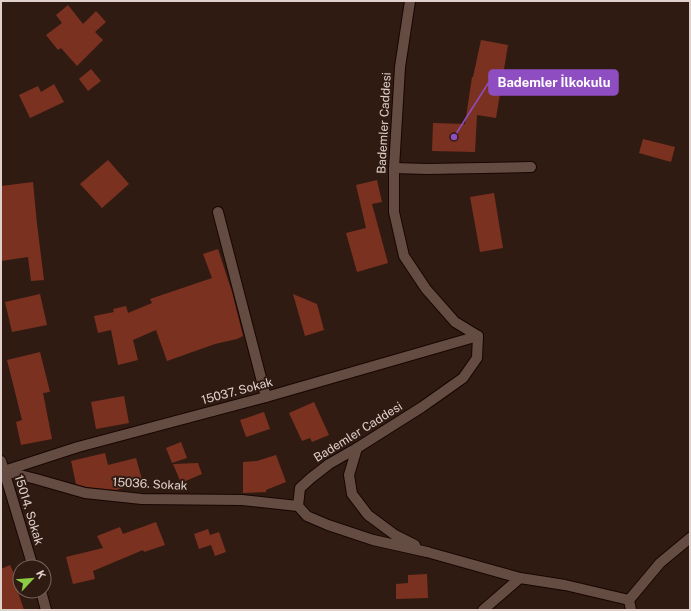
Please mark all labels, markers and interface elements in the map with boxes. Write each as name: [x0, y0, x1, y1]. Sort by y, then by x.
callout: Bademler İlkokulu: [489, 70, 618, 95]
street label: Bademler Caddesi: [374, 72, 394, 174]
text: Bademler İlkokulu: [498, 74, 610, 90]
street label: 15037. Sokak: [200, 375, 274, 407]
street label: Bademler Caddesi: [311, 399, 405, 465]
street label: 15014. Sokak: [12, 473, 46, 547]
street label: 15036. Sokak: [112, 475, 188, 493]
north arrow: [12, 559, 52, 599]
text: K: [34, 568, 48, 581]

